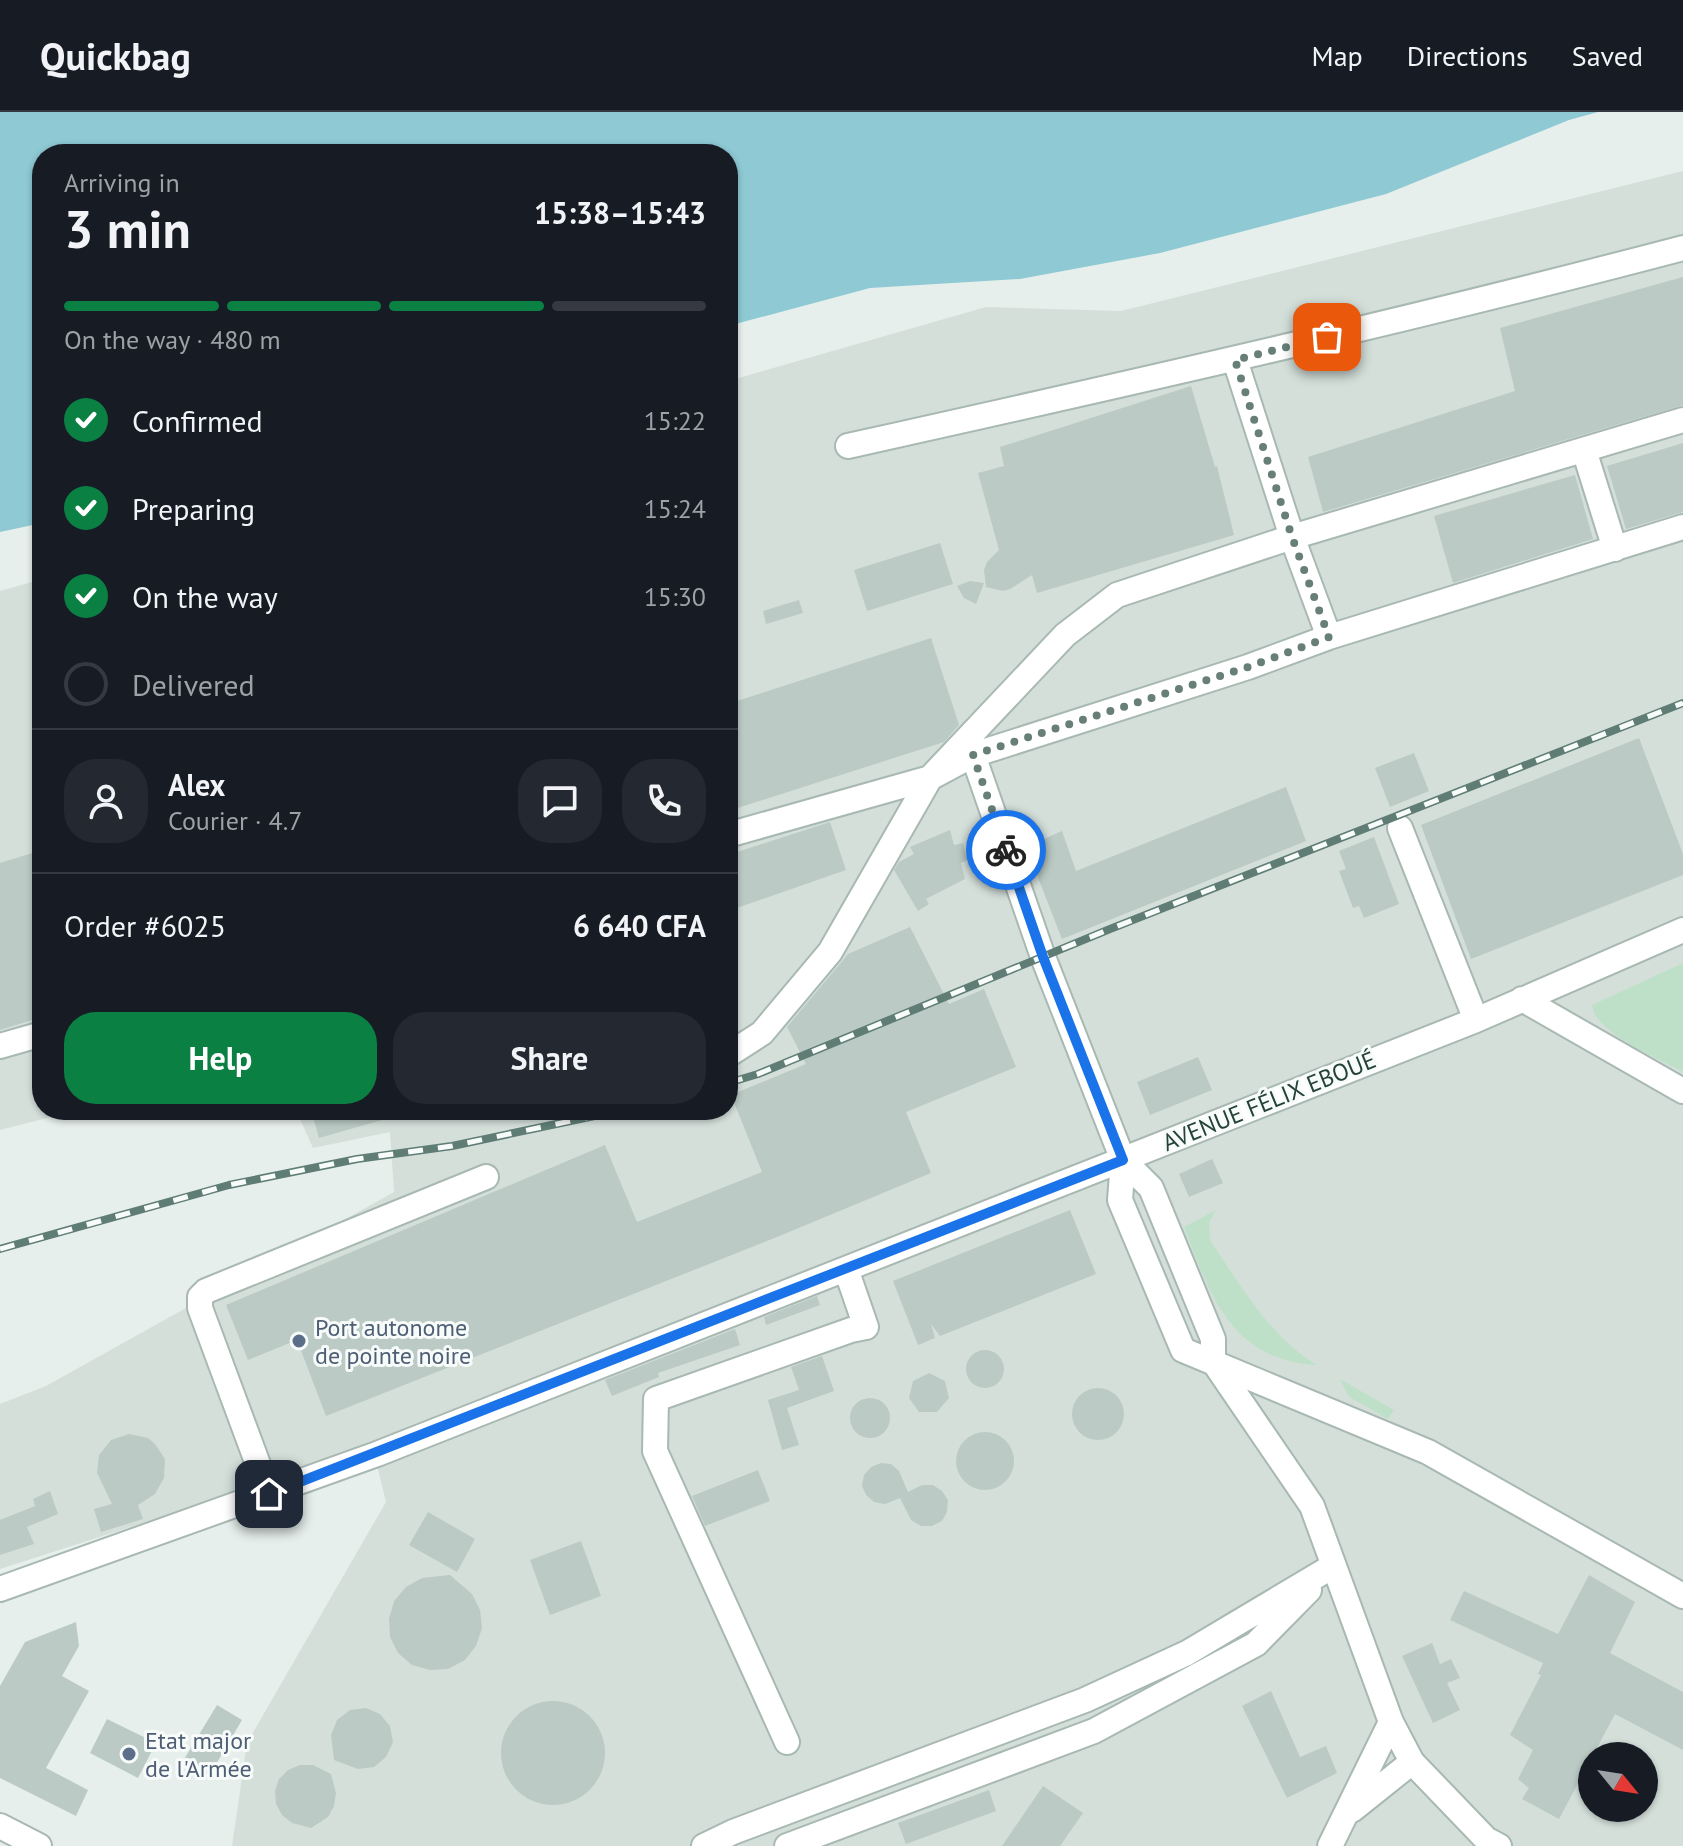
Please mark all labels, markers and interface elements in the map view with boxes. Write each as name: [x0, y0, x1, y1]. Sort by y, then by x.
text: Quickbag: [40, 31, 191, 80]
text: Map: [1312, 37, 1363, 74]
text: Directions: [1407, 37, 1528, 74]
text: Saved: [1572, 37, 1643, 74]
text: Arriving in: [64, 166, 180, 199]
text: 15:38–15:43: [534, 193, 706, 232]
text: 3 min: [64, 195, 191, 262]
pin: [1293, 303, 1361, 371]
icon: bag: [1305, 315, 1349, 359]
text: On the way · 480 m: [64, 323, 281, 356]
icon: check: [64, 398, 108, 442]
text: Confirmed: [132, 401, 263, 440]
text: 15:22: [644, 404, 706, 437]
icon: check: [64, 486, 108, 530]
text: Preparing: [132, 489, 255, 528]
text: 15:24: [644, 492, 706, 525]
icon: check: [64, 574, 108, 618]
text: On the way: [132, 577, 278, 616]
text: 15:30: [644, 580, 706, 613]
text: Delivered: [132, 665, 255, 704]
button: person: [64, 759, 148, 843]
button: chat: [518, 759, 602, 843]
button: phone: [622, 759, 706, 843]
text: Alex: [168, 765, 225, 804]
text: Courier · 4.7: [168, 804, 302, 837]
courier: [966, 810, 1046, 890]
icon: bike: [984, 828, 1028, 872]
text: Order #6025: [64, 906, 226, 945]
text: 6 640 CFA: [573, 906, 706, 945]
button: Help: [64, 1012, 377, 1104]
button: Share: [393, 1012, 706, 1104]
street label: AVENUE FÉLIX EBOUÉ: [1158, 1044, 1380, 1158]
place label: Port autonome de pointe noire: [315, 1312, 471, 1371]
marker: Port autonome de pointe noire: [290, 1332, 308, 1350]
pin: [235, 1460, 303, 1528]
icon: home: [247, 1472, 291, 1516]
place label: Etat major de l'Armée: [145, 1725, 252, 1784]
north arrow: [1578, 1742, 1658, 1822]
map controls: [1578, 1742, 1658, 1822]
marker: Etat major de l'Armée: [120, 1745, 138, 1763]

